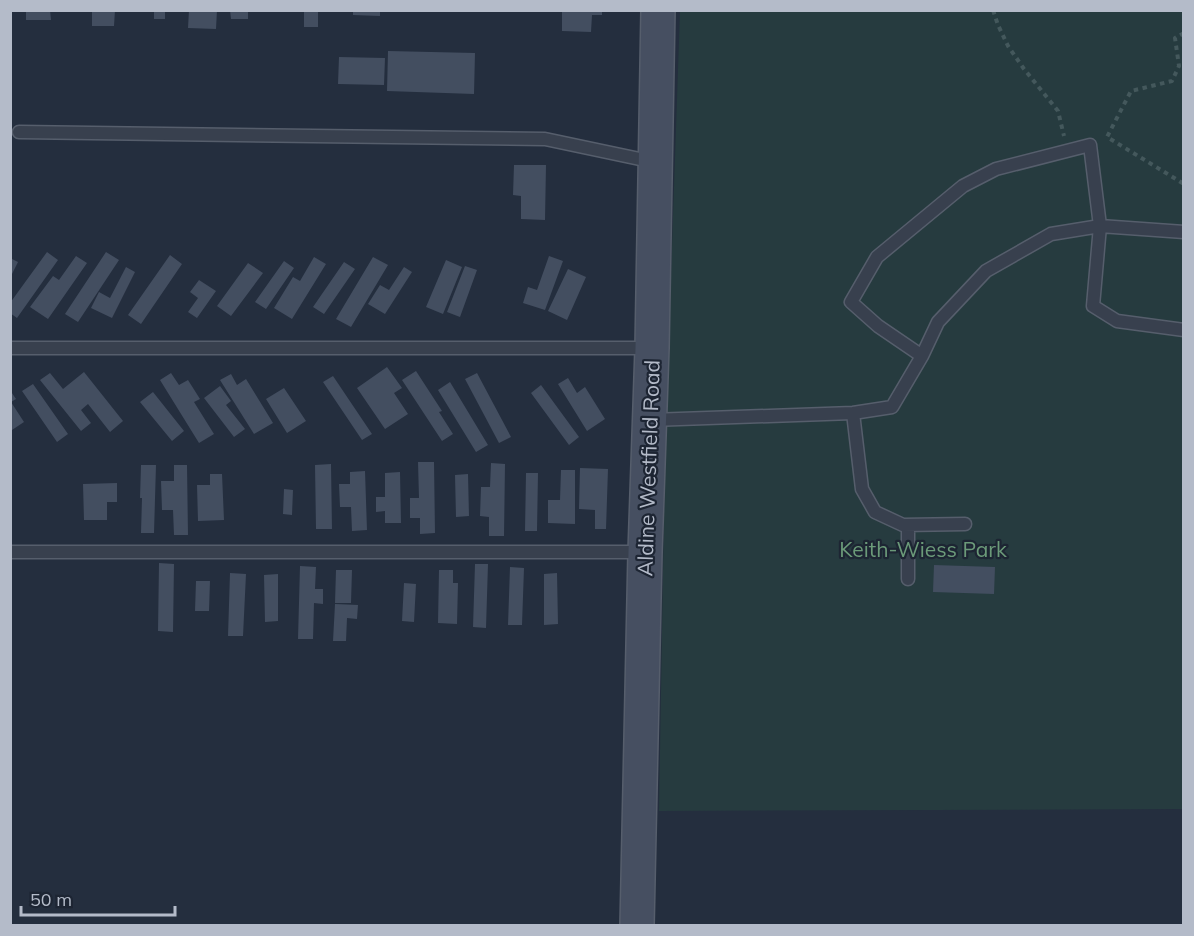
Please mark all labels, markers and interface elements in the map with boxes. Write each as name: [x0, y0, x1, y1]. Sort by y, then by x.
street label: Aldine Westfield Road: [631, 359, 665, 577]
park label: Keith-Wiess Park: [839, 536, 1007, 562]
scale bar: [21, 879, 176, 917]
text: 50 m: [30, 888, 72, 911]

